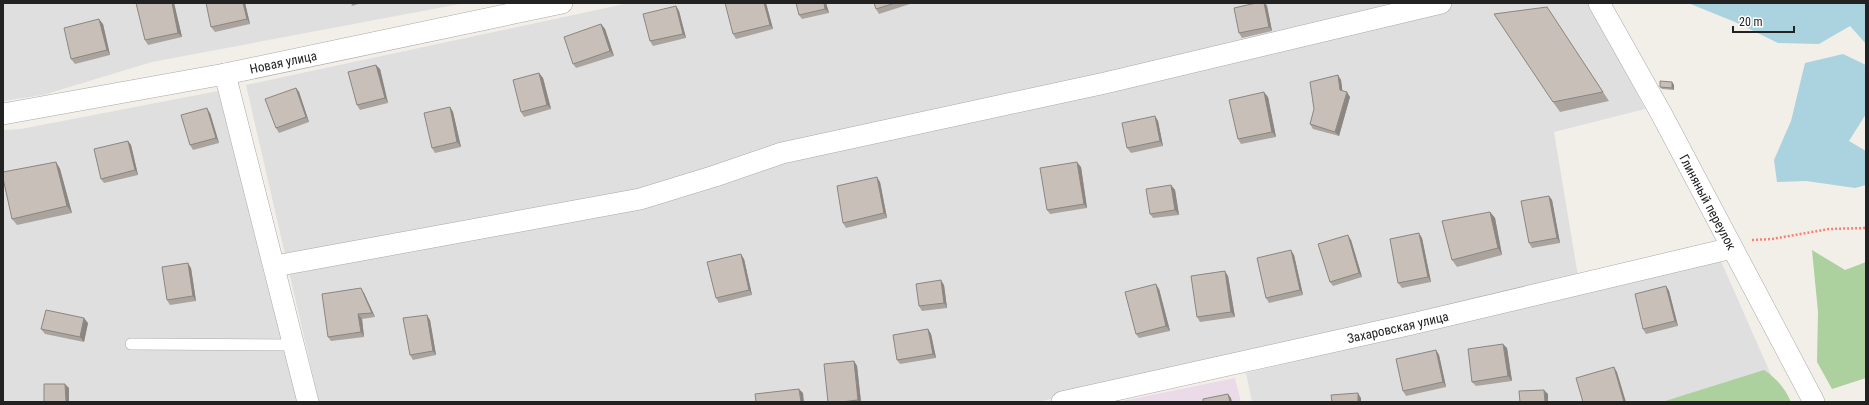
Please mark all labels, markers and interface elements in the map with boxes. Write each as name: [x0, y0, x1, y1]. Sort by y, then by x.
scale bar: [1733, 8, 1794, 34]
text: 20 m: [1739, 15, 1763, 29]
street label: Новая улица: [248, 47, 318, 76]
street label: Глиняный переулок: [1677, 152, 1740, 253]
street label: Захаровская улица: [1346, 308, 1450, 346]

